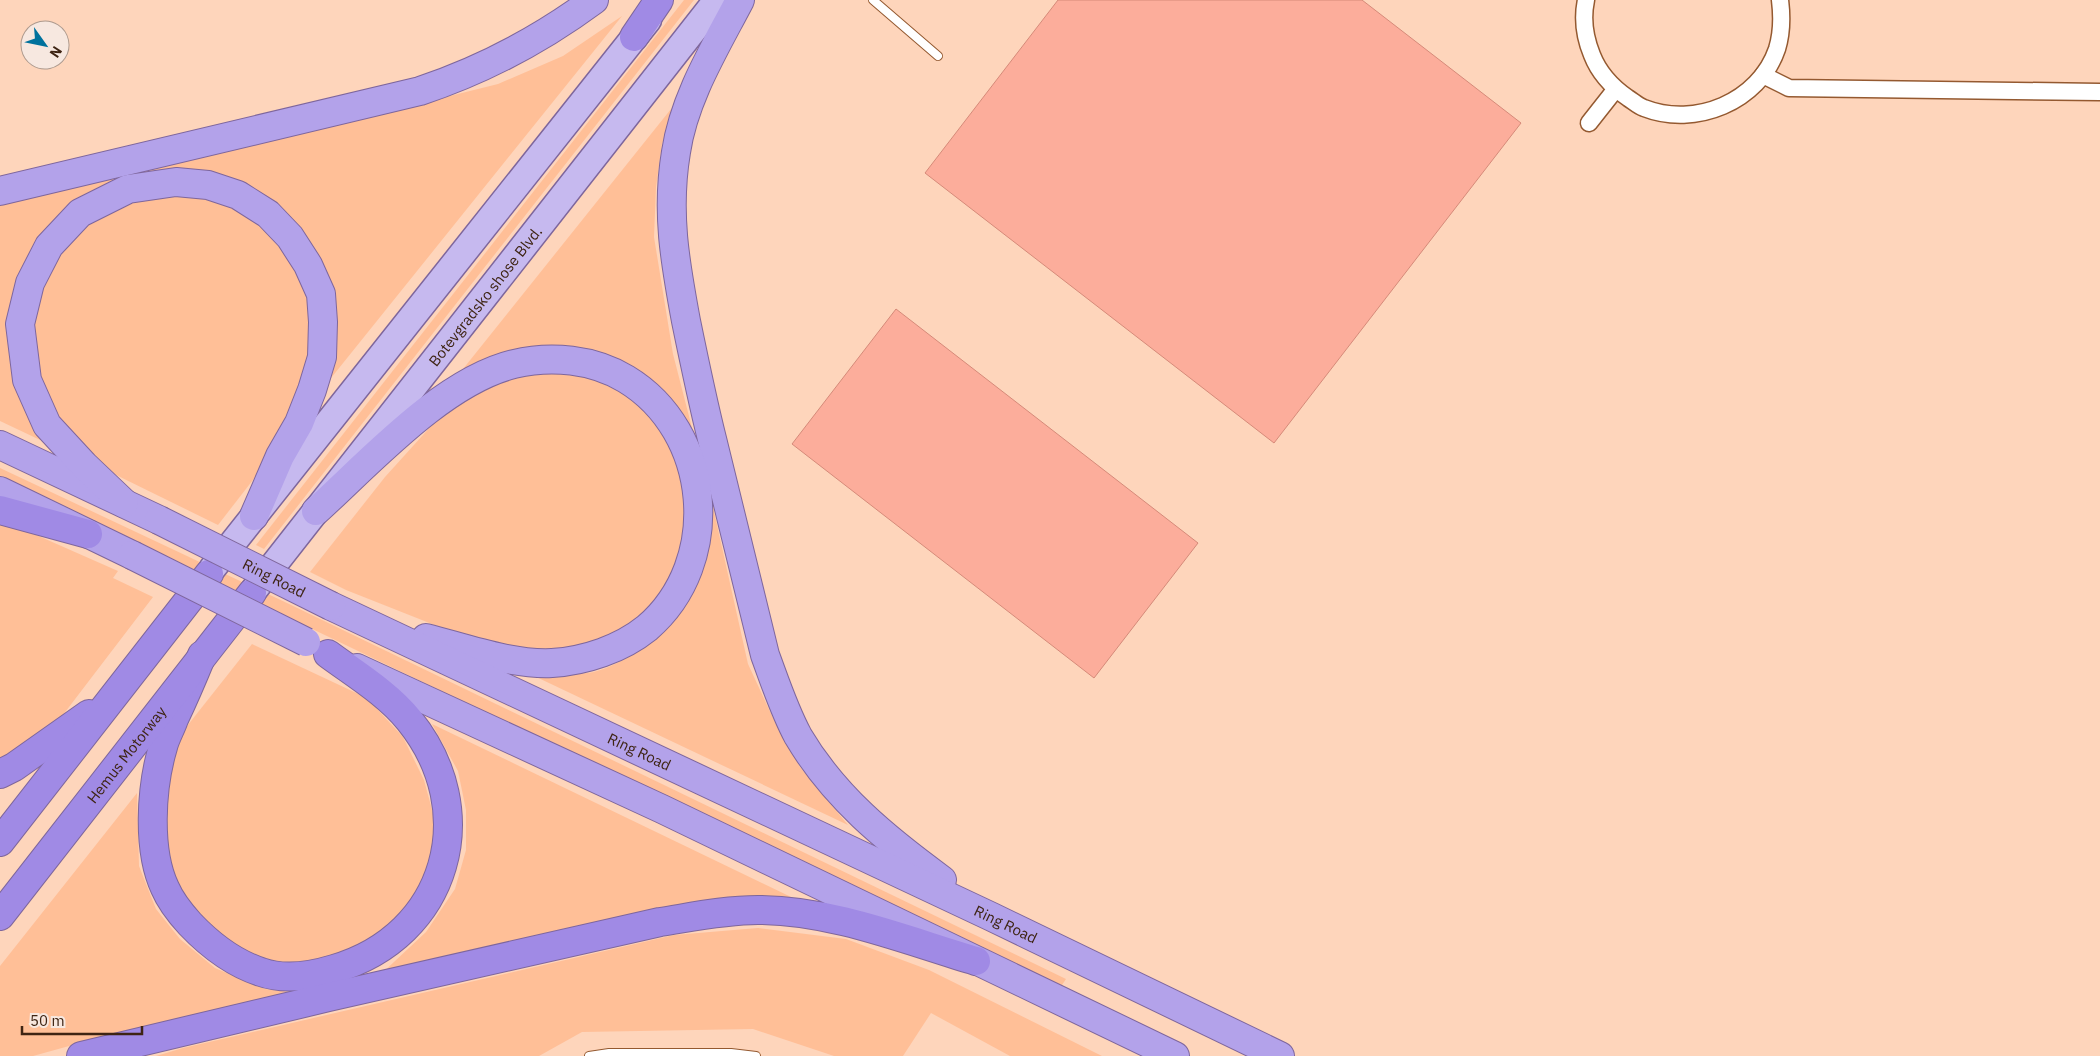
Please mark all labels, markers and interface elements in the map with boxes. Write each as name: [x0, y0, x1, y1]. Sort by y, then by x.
north arrow: [20, 20, 70, 70]
text: N: [46, 43, 66, 61]
street label: Botevgradsko shose Blvd.: [424, 222, 546, 370]
street label: Ring Road: [240, 554, 309, 601]
street label: Hemus Motorway: [82, 702, 170, 807]
street label: Ring Road: [605, 728, 674, 774]
street label: Ring Road: [971, 901, 1041, 947]
scale bar: [22, 1004, 142, 1036]
text: 50 m: [30, 1011, 65, 1030]

